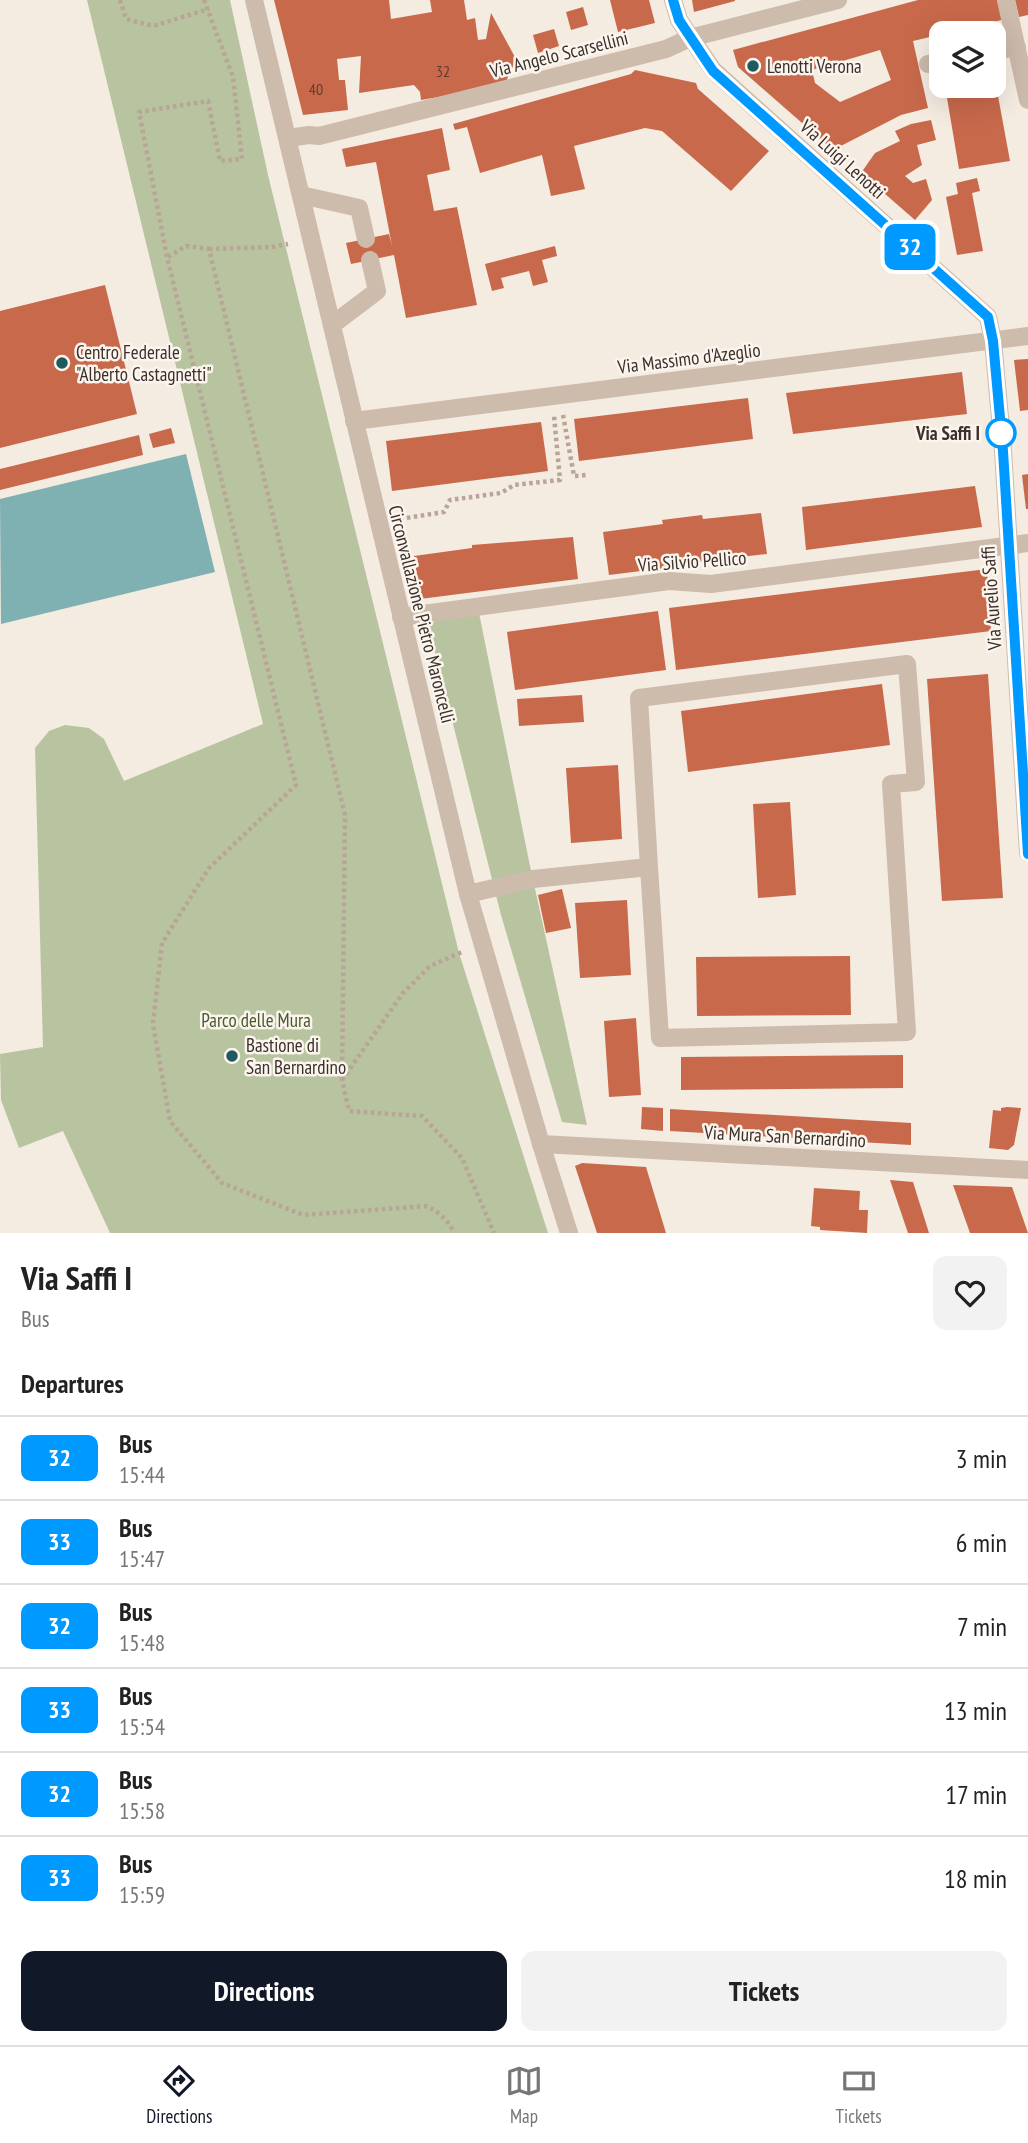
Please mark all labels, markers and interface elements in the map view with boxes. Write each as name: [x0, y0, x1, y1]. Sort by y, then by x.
map controls: [929, 21, 1006, 98]
button: layers: [929, 21, 1006, 98]
street label: Via Angelo Scarsellini: [486, 25, 631, 83]
place label: Lenotti Verona: [767, 54, 862, 78]
marker: Lenotti Verona: [745, 58, 761, 74]
house number: 32: [436, 61, 450, 81]
house number: 40: [309, 79, 323, 99]
street label: Via Luigi Lenotti: [794, 114, 891, 204]
line badge: 32: [878, 224, 942, 270]
text: 32: [899, 231, 921, 262]
street label: Via Massimo d'Azeglio: [615, 337, 762, 379]
place label: Centro Federale "Alberto Castagnetti": [76, 340, 212, 386]
marker: Centro Federale "Alberto Castagnetti": [54, 355, 70, 371]
marker: Via Saffi I: [986, 418, 1016, 448]
place label: Via Saffi I: [915, 421, 980, 445]
street label: Circonvallazione Pietro Maroncelli: [383, 503, 461, 725]
street label: Via Silvio Pellico: [636, 545, 747, 577]
street label: Via Aurelio Saffi: [975, 545, 1007, 652]
park label: Parco delle Mura: [201, 1008, 311, 1032]
place label: Bastione di San Bernardino: [246, 1033, 346, 1079]
marker: Bastione di San Bernardino: [224, 1048, 240, 1064]
street label: Via Mura San Bernardino: [703, 1120, 866, 1152]
text: Via Saffi I: [21, 1256, 132, 1299]
button: heart: [933, 1256, 1007, 1330]
text: Bus: [21, 1304, 50, 1333]
text: Departures: [21, 1367, 124, 1400]
text: Bus: [119, 1427, 152, 1460]
text: 32: [48, 1442, 71, 1473]
text: 3 min: [956, 1442, 1007, 1475]
text: 15:44: [119, 1460, 165, 1489]
text: Bus: [119, 1511, 152, 1544]
text: 33: [48, 1526, 71, 1557]
text: 6 min: [956, 1526, 1007, 1559]
text: 15:47: [119, 1544, 165, 1573]
text: Bus: [119, 1595, 152, 1628]
text: 32: [48, 1610, 71, 1641]
text: 7 min: [957, 1610, 1007, 1643]
text: 15:48: [119, 1628, 165, 1657]
text: Bus: [119, 1679, 152, 1712]
text: 33: [48, 1694, 71, 1725]
text: 13 min: [944, 1694, 1007, 1727]
text: 15:54: [119, 1712, 165, 1741]
text: Bus: [119, 1763, 152, 1796]
text: 32: [48, 1778, 71, 1809]
text: 17 min: [945, 1778, 1007, 1811]
text: 15:58: [119, 1796, 165, 1825]
text: Bus: [119, 1847, 152, 1880]
text: 33: [48, 1862, 71, 1893]
text: 18 min: [944, 1862, 1007, 1895]
text: 15:59: [119, 1880, 165, 1909]
button: Directions: [21, 1951, 507, 2031]
button: Tickets: [521, 1951, 1007, 2031]
tab: Directions: [146, 2062, 212, 2128]
tab: Map: [505, 2062, 543, 2128]
tab: Tickets: [836, 2062, 882, 2128]

